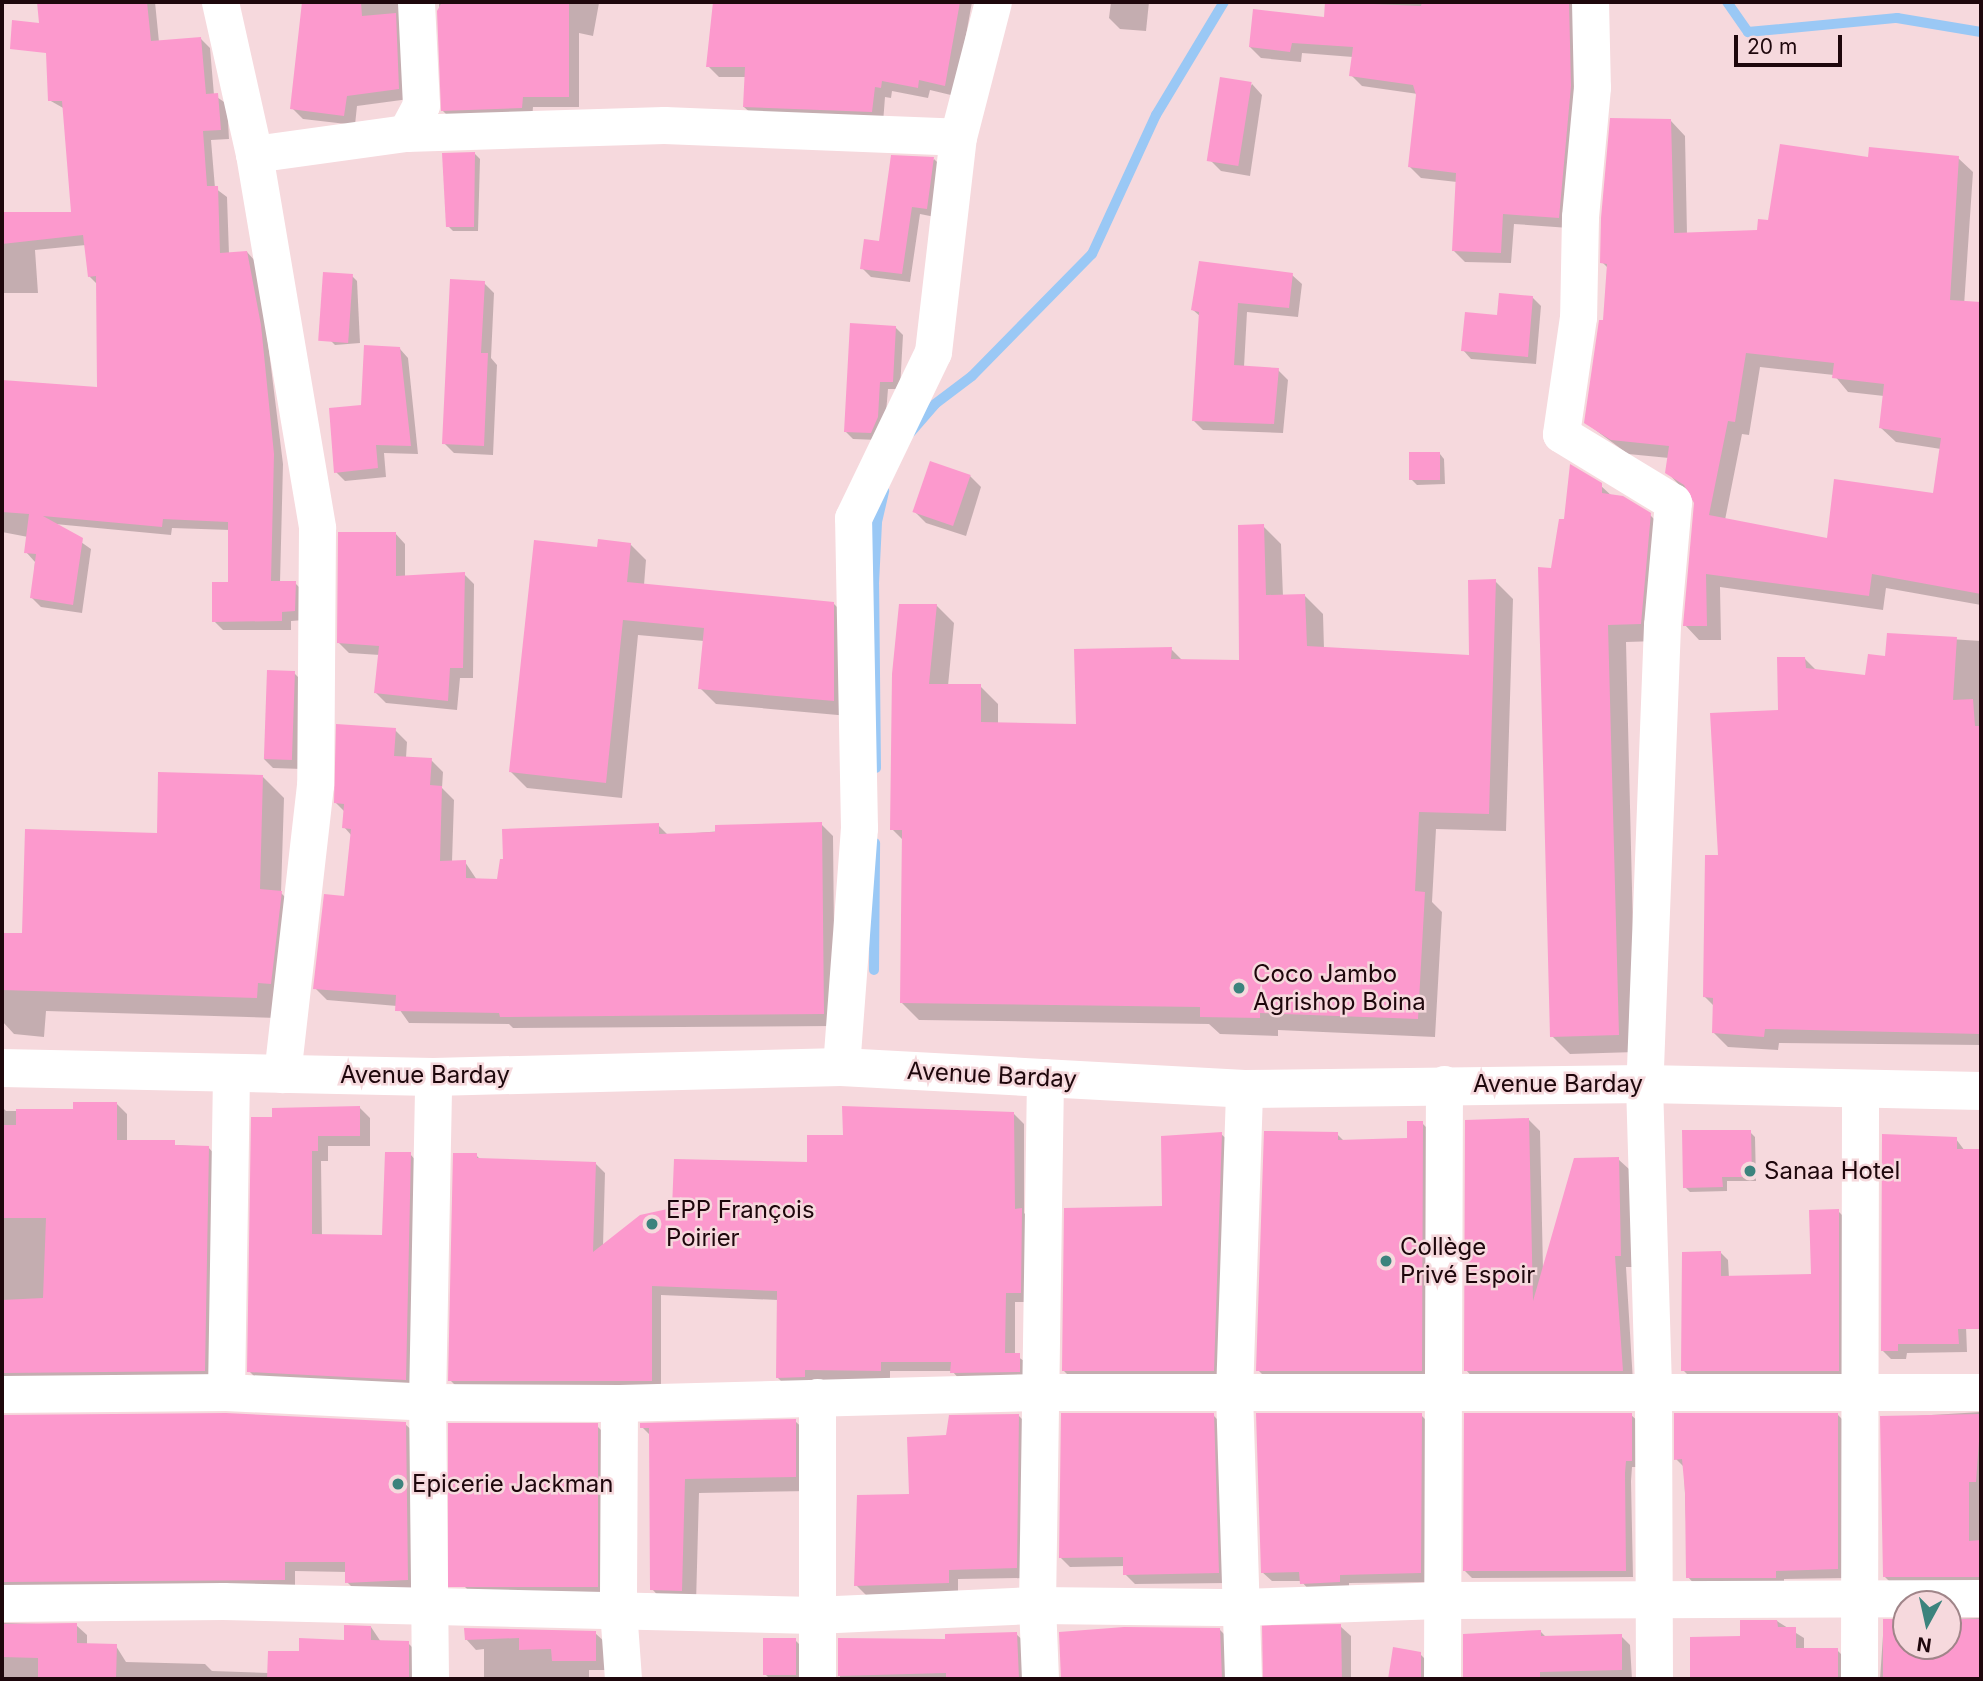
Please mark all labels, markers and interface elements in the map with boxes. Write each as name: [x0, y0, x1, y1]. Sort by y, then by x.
scale bar: [1738, 21, 1846, 65]
text: 20 m: [1747, 34, 1797, 59]
place label: Coco Jambo Agrishop Boina: [1253, 960, 1426, 1016]
marker: Coco Jambo Agrishop Boina: [1231, 980, 1247, 996]
street label: Avenue Barday: [906, 1056, 1078, 1094]
street label: Avenue Barday: [340, 1061, 510, 1089]
street label: Avenue Barday: [1473, 1070, 1643, 1098]
place label: Sanaa Hotel: [1764, 1157, 1900, 1185]
marker: Sanaa Hotel: [1742, 1163, 1758, 1179]
place label: EPP François Poirier: [666, 1196, 815, 1252]
marker: EPP François Poirier: [644, 1216, 660, 1232]
place label: Collège Privé Espoir: [1400, 1233, 1535, 1289]
marker: Collège Privé Espoir: [1378, 1253, 1394, 1269]
place label: Epicerie Jackman: [412, 1470, 613, 1498]
marker: Epicerie Jackman: [390, 1476, 406, 1492]
north arrow: [1892, 1590, 1962, 1660]
text: N: [1916, 1632, 1933, 1657]

